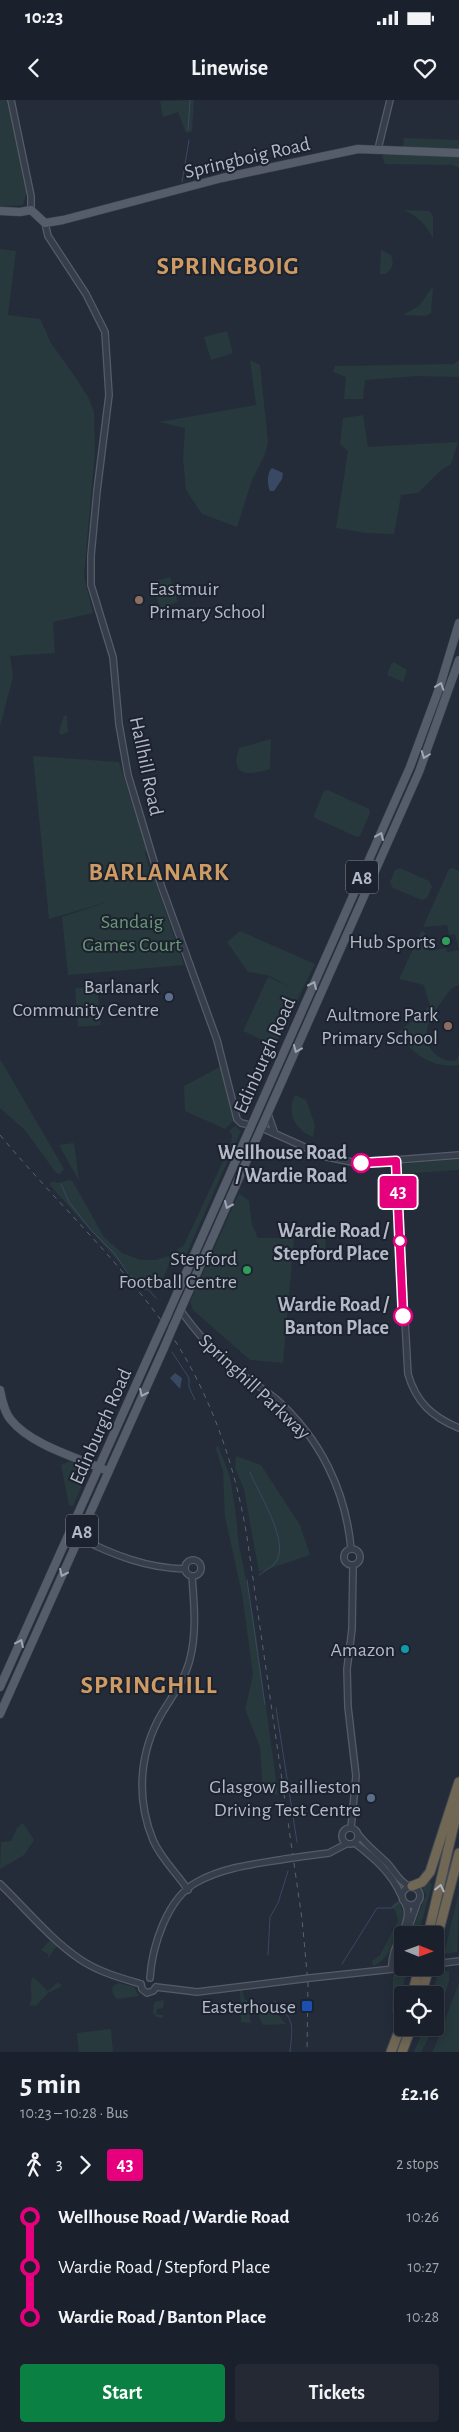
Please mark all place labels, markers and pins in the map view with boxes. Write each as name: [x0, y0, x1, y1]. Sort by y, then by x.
place label: Eastmuir Primary School: [149, 579, 266, 622]
marker: Eastmuir Primary School: [133, 594, 145, 606]
place label: Hub Sports: [349, 932, 436, 952]
marker: Hub Sports: [440, 935, 452, 947]
place label: Barlanark Community Centre: [13, 977, 159, 1020]
marker: Barlanark Community Centre: [163, 991, 175, 1003]
place label: Aultmore Park Primary School: [321, 1005, 438, 1048]
marker: Aultmore Park Primary School: [442, 1020, 454, 1032]
place label: Wellhouse Road / Wardie Road: [218, 1143, 347, 1186]
marker: Wellhouse Road / Wardie Road: [351, 1153, 371, 1173]
place label: Wardie Road / Stepford Place: [273, 1221, 390, 1264]
marker: Wardie Road / Stepford Place: [393, 1234, 407, 1248]
place label: Stepford Football Centre: [119, 1249, 237, 1292]
marker: Stepford Football Centre: [241, 1264, 253, 1276]
place label: Wardie Road / Banton Place: [278, 1295, 390, 1338]
marker: Wardie Road / Banton Place: [393, 1306, 413, 1326]
place label: Amazon: [331, 1640, 395, 1660]
marker: Amazon: [399, 1643, 411, 1655]
place label: Glasgow Baillieston Driving Test Centre: [209, 1777, 361, 1820]
marker: Glasgow Baillieston Driving Test Centre: [365, 1792, 377, 1804]
place label: Easterhouse: [201, 1997, 296, 2017]
marker: Easterhouse: [300, 1999, 314, 2013]

